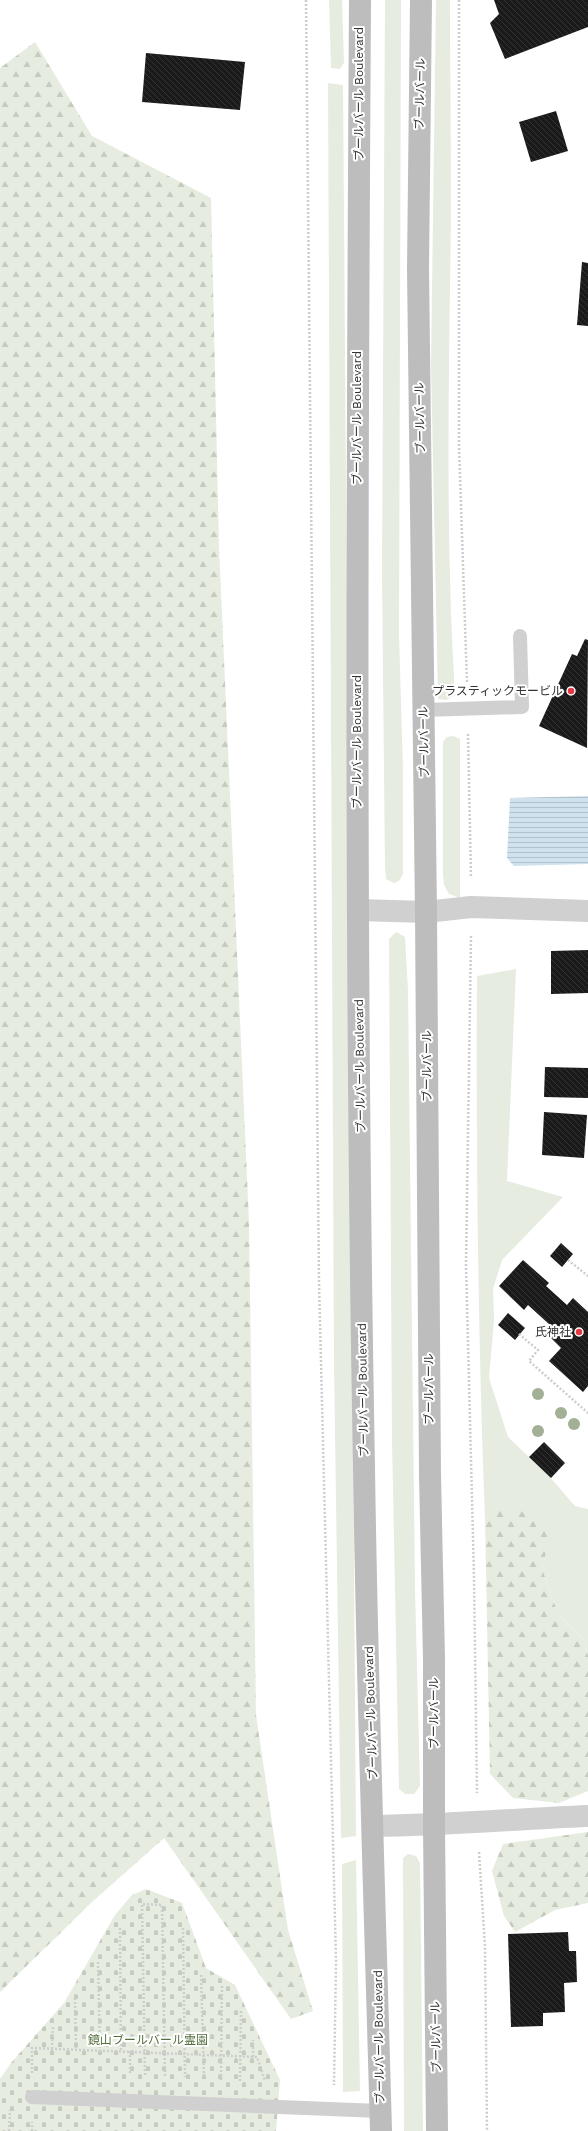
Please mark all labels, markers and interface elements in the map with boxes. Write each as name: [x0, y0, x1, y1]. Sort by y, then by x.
street label: ブールバール Boulevard: [352, 27, 366, 161]
street label: ブールバール: [412, 58, 428, 130]
street label: ブールバール Boulevard: [350, 351, 364, 485]
street label: ブールバール: [412, 382, 428, 454]
street label: ブールバール Boulevard: [350, 675, 364, 809]
place label: プラスティックモービル: [432, 684, 563, 698]
marker: プラスティックモービル: [566, 686, 576, 696]
street label: ブールバール: [416, 706, 432, 778]
street label: ブールバール Boulevard: [352, 999, 368, 1133]
street label: ブールバール: [420, 1030, 434, 1102]
street label: ブールバール Boulevard: [355, 1323, 371, 1457]
place label: 氏神社: [535, 1325, 571, 1339]
marker: 氏神社: [574, 1327, 584, 1337]
street label: ブールバール: [422, 1353, 436, 1425]
street label: ブールバール Boulevard: [362, 1646, 380, 1780]
street label: ブールバール: [427, 1677, 441, 1749]
street label: ブールバール Boulevard: [371, 1970, 387, 2104]
street label: ブールバール: [428, 2001, 444, 2073]
park label: 鏡山ブールバール霊園: [88, 2033, 208, 2047]

